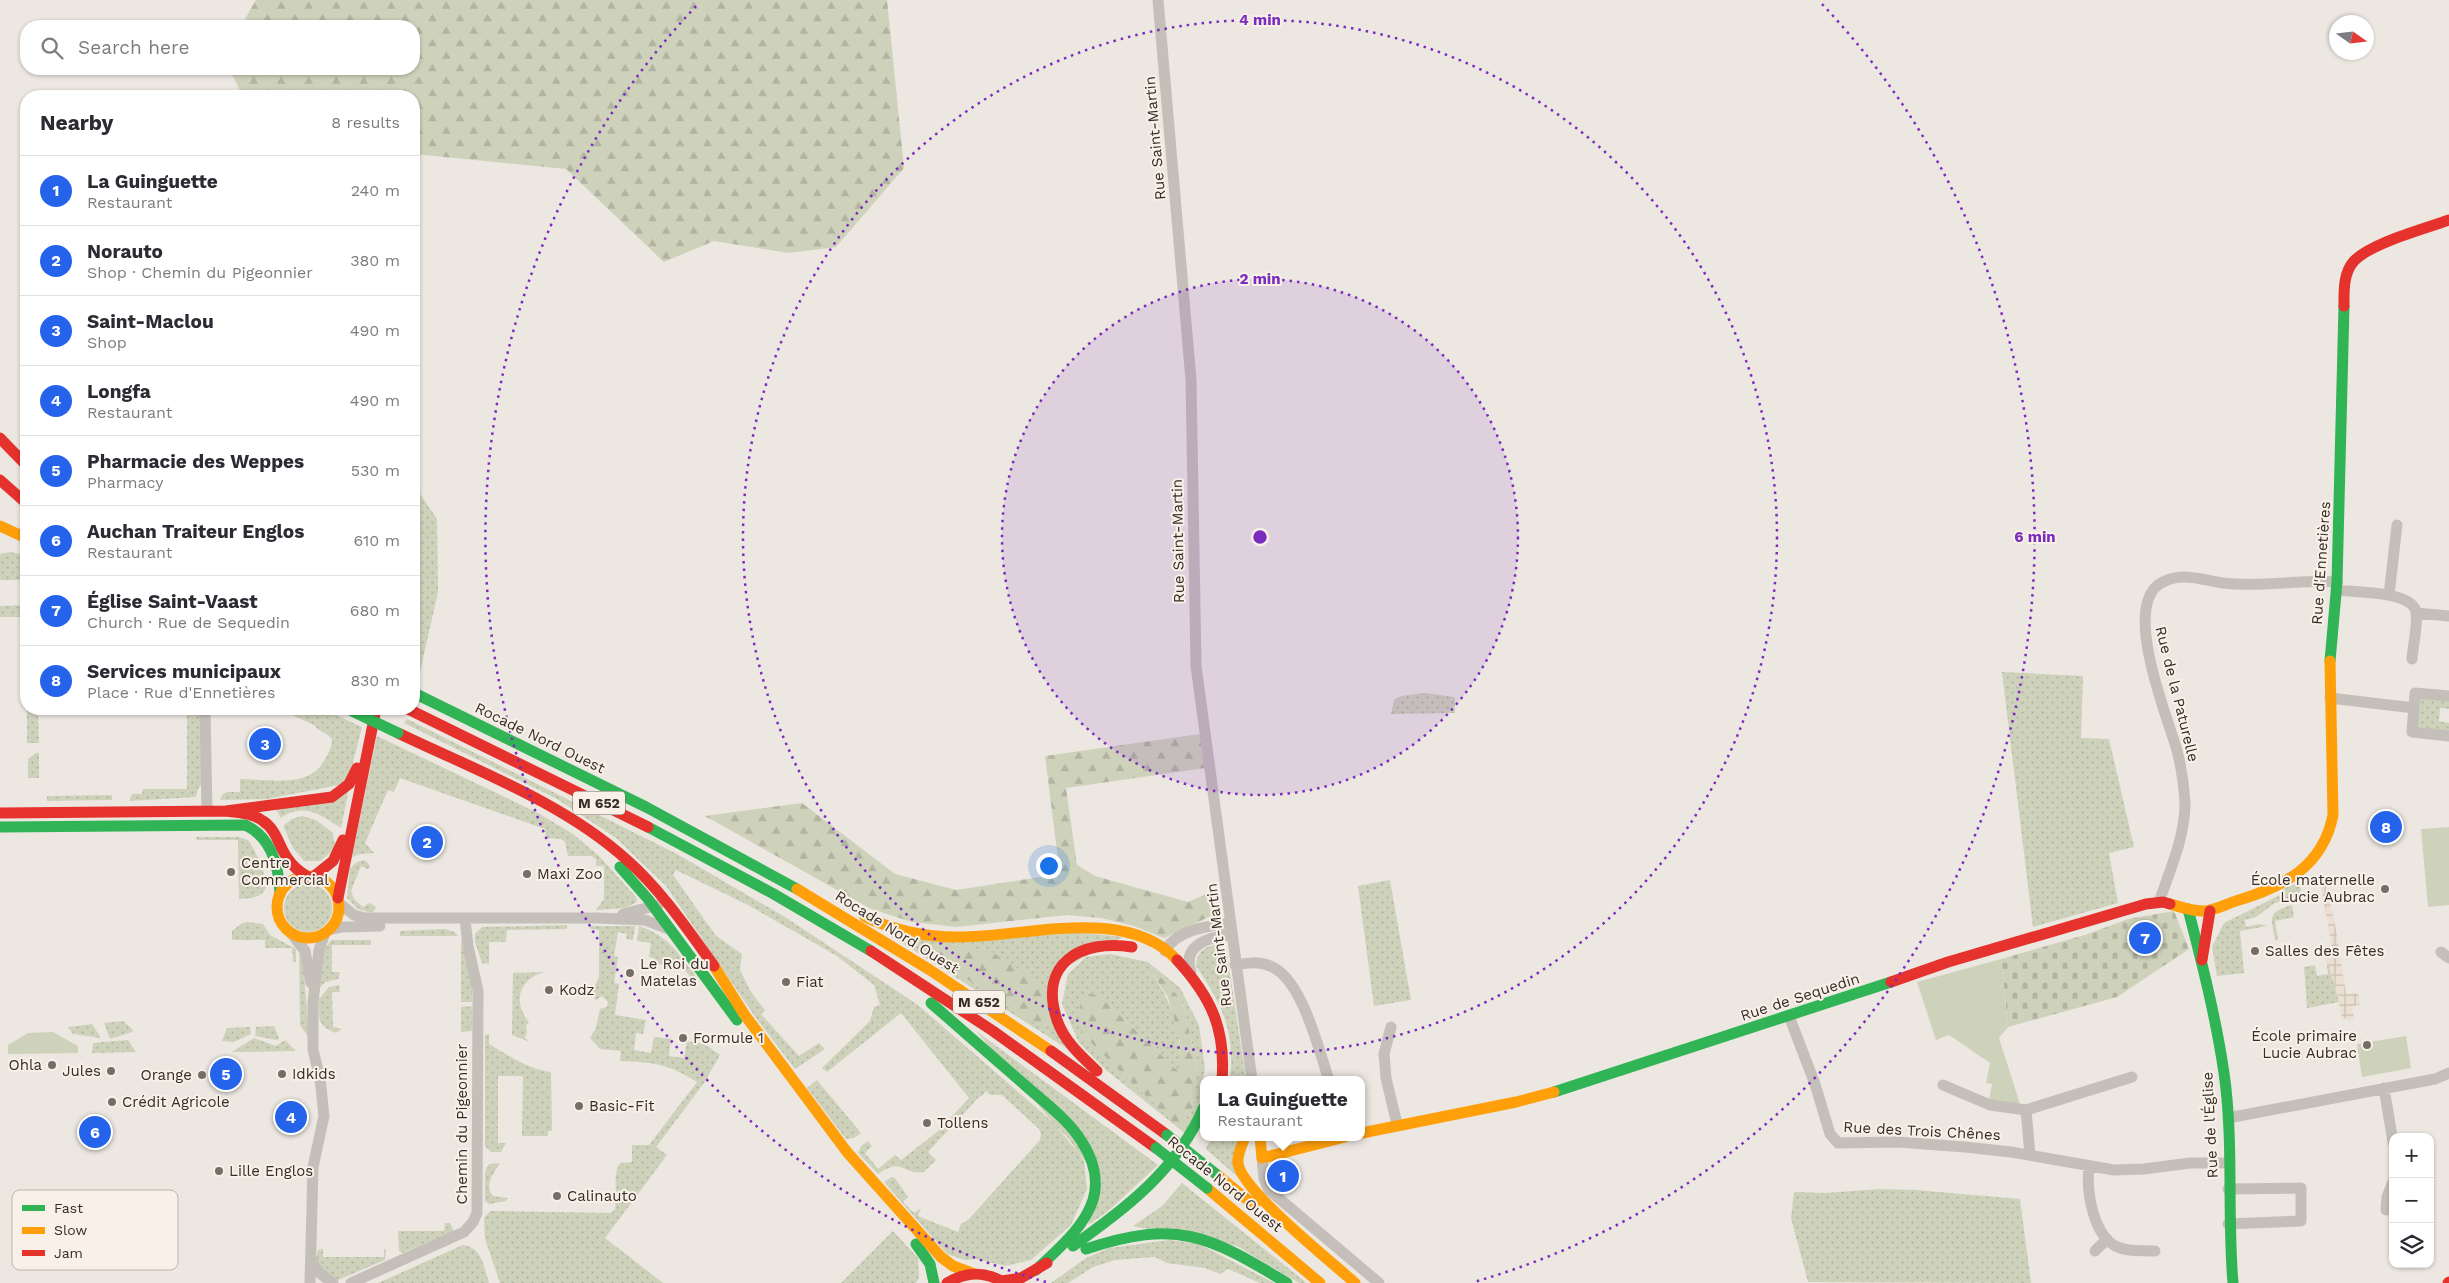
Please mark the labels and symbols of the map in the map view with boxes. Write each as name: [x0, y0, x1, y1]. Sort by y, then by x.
text: 4 min: [1239, 11, 1281, 29]
north arrow: [2329, 15, 2374, 60]
street label: Rue Saint-Martin: [1141, 75, 1169, 201]
text: 2 min: [1239, 270, 1281, 288]
street label: Rue Saint-Martin: [1168, 479, 1188, 603]
street label: Rue d'Ennetières: [2308, 501, 2334, 625]
centre of rings: [1251, 528, 1269, 546]
text: 6 min: [2014, 528, 2056, 546]
street label: Rue de la Paturelle: [2151, 624, 2203, 764]
street label: Rocade Nord Ouest: [472, 699, 609, 778]
pin: 3: [249, 725, 281, 763]
road number: M 652: [573, 791, 625, 814]
pin: 8: [2370, 808, 2402, 846]
pin: 2: [411, 823, 443, 861]
your location: [1036, 853, 1062, 879]
place label: Centre Commercial: [241, 854, 329, 889]
place label: Maxi Zoo: [537, 865, 602, 883]
marker: Centre Commercial: [225, 866, 237, 878]
marker: Maxi Zoo: [521, 868, 533, 880]
place label: École maternelle Lucie Aubrac: [2251, 871, 2375, 906]
street label: Rue Saint-Martin: [1203, 882, 1235, 1008]
marker: École maternelle Lucie Aubrac: [2379, 883, 2391, 895]
street label: Rocade Nord Ouest: [832, 887, 963, 978]
pin: 7: [2129, 919, 2161, 957]
place label: Salles des Fêtes: [2265, 942, 2385, 960]
marker: Salles des Fêtes: [2249, 945, 2261, 957]
place label: Le Roi du Matelas: [640, 955, 709, 990]
marker: Le Roi du Matelas: [624, 967, 636, 979]
street label: Rue de Sequedin: [1738, 969, 1862, 1025]
place label: Fiat: [796, 973, 824, 991]
marker: Fiat: [780, 976, 792, 988]
place label: Kodz: [559, 981, 595, 999]
marker: Kodz: [543, 984, 555, 996]
road number: M 652: [953, 990, 1005, 1014]
place label: École primaire Lucie Aubrac: [2251, 1027, 2357, 1062]
place label: Formule 1: [693, 1029, 764, 1047]
marker: Formule 1: [677, 1032, 689, 1044]
marker: École primaire Lucie Aubrac: [2361, 1039, 2373, 1051]
street label: Chemin du Pigeonnier: [453, 1044, 471, 1204]
pin: 5: [210, 1055, 242, 1093]
place label: Ohla: [8, 1056, 43, 1074]
marker: Ohla: [46, 1059, 58, 1071]
place label: Jules: [62, 1062, 101, 1080]
marker: Jules: [105, 1065, 117, 1077]
place label: Idkids: [292, 1065, 336, 1083]
place label: Orange: [141, 1066, 192, 1084]
marker: Idkids: [276, 1068, 288, 1080]
marker: Orange: [196, 1069, 208, 1081]
street label: Rue de l'Église: [2198, 1071, 2222, 1179]
place label: Crédit Agricole: [122, 1093, 230, 1111]
marker: Crédit Agricole: [106, 1096, 118, 1108]
place label: Basic-Fit: [589, 1097, 655, 1115]
pin: 4: [275, 1098, 307, 1136]
marker: Basic-Fit: [573, 1100, 585, 1112]
pin: 6: [79, 1113, 111, 1151]
place label: Tollens: [937, 1114, 989, 1132]
marker: Tollens: [921, 1117, 933, 1129]
street label: Rue des Trois Chênes: [1843, 1118, 2001, 1144]
street label: Rocade Nord Ouest: [1164, 1132, 1287, 1236]
pin: 1: [1267, 1157, 1299, 1195]
place label: Lille Englos: [229, 1162, 313, 1180]
marker: Lille Englos: [213, 1165, 225, 1177]
place label: Calinauto: [567, 1187, 637, 1205]
legend: [12, 1190, 178, 1270]
marker: Calinauto: [551, 1190, 563, 1202]
text: Fast: [54, 1200, 83, 1216]
text: Slow: [54, 1222, 87, 1238]
text: Jam: [54, 1245, 83, 1261]

